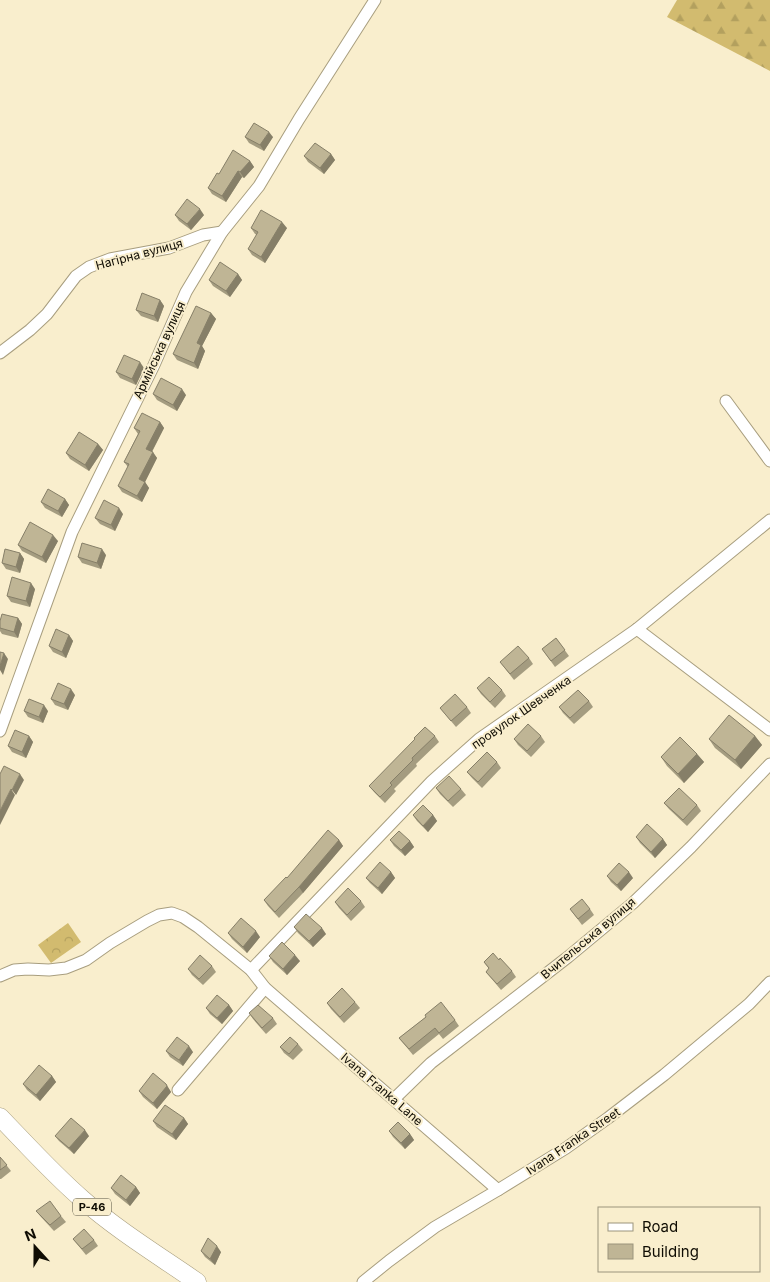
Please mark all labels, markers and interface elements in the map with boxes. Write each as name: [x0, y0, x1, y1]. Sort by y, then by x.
street label: Нагірна вулиця: [94, 235, 184, 273]
street label: Армійська вулиця: [130, 299, 188, 401]
street label: провулок Шевченка: [468, 672, 574, 752]
street label: Вчительська вулиця: [538, 894, 638, 982]
street label: Ivana Franka Lane: [338, 1049, 426, 1129]
street label: Ivana Franka Street: [523, 1104, 623, 1178]
road number: Р-46: [73, 1198, 111, 1216]
legend: [598, 1207, 760, 1272]
text: Road: [642, 1217, 678, 1236]
north arrow: [10, 1222, 60, 1272]
text: N: [22, 1225, 38, 1244]
text: Building: [642, 1242, 699, 1261]

